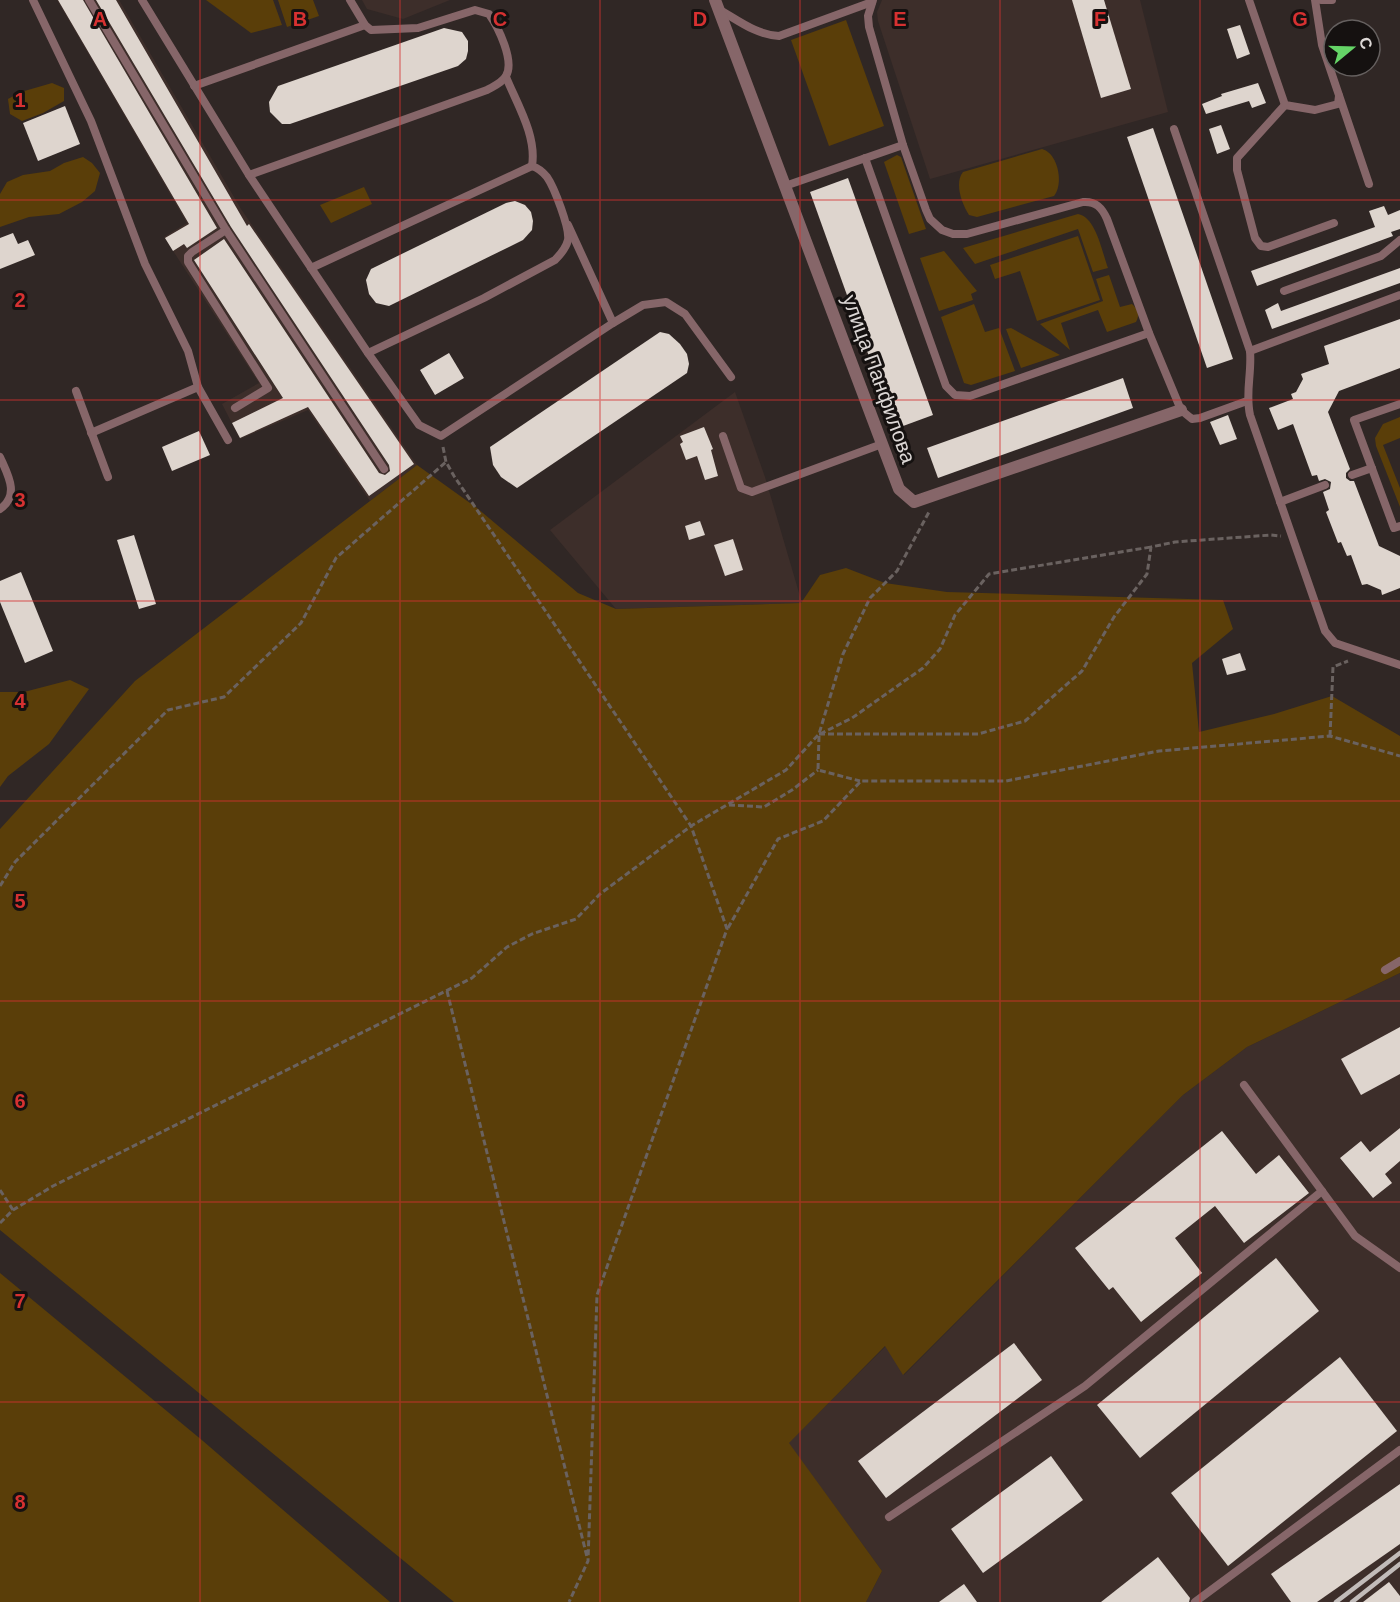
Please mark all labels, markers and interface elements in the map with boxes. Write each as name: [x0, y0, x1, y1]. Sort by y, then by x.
text: A: [93, 8, 107, 30]
text: B: [293, 8, 307, 30]
text: C: [493, 8, 507, 30]
text: D: [693, 8, 707, 30]
text: E: [893, 8, 907, 30]
text: F: [1094, 8, 1106, 30]
text: G: [1292, 8, 1308, 30]
north arrow: [1322, 18, 1382, 78]
text: С: [1356, 35, 1376, 52]
text: 1: [14, 89, 26, 111]
text: 2: [14, 289, 26, 311]
street label: улица Панфилова: [838, 291, 921, 467]
text: 3: [14, 489, 26, 511]
text: 4: [14, 690, 26, 712]
text: 5: [14, 890, 26, 912]
text: 6: [14, 1090, 26, 1112]
text: 7: [14, 1290, 26, 1312]
text: 8: [14, 1491, 26, 1513]

